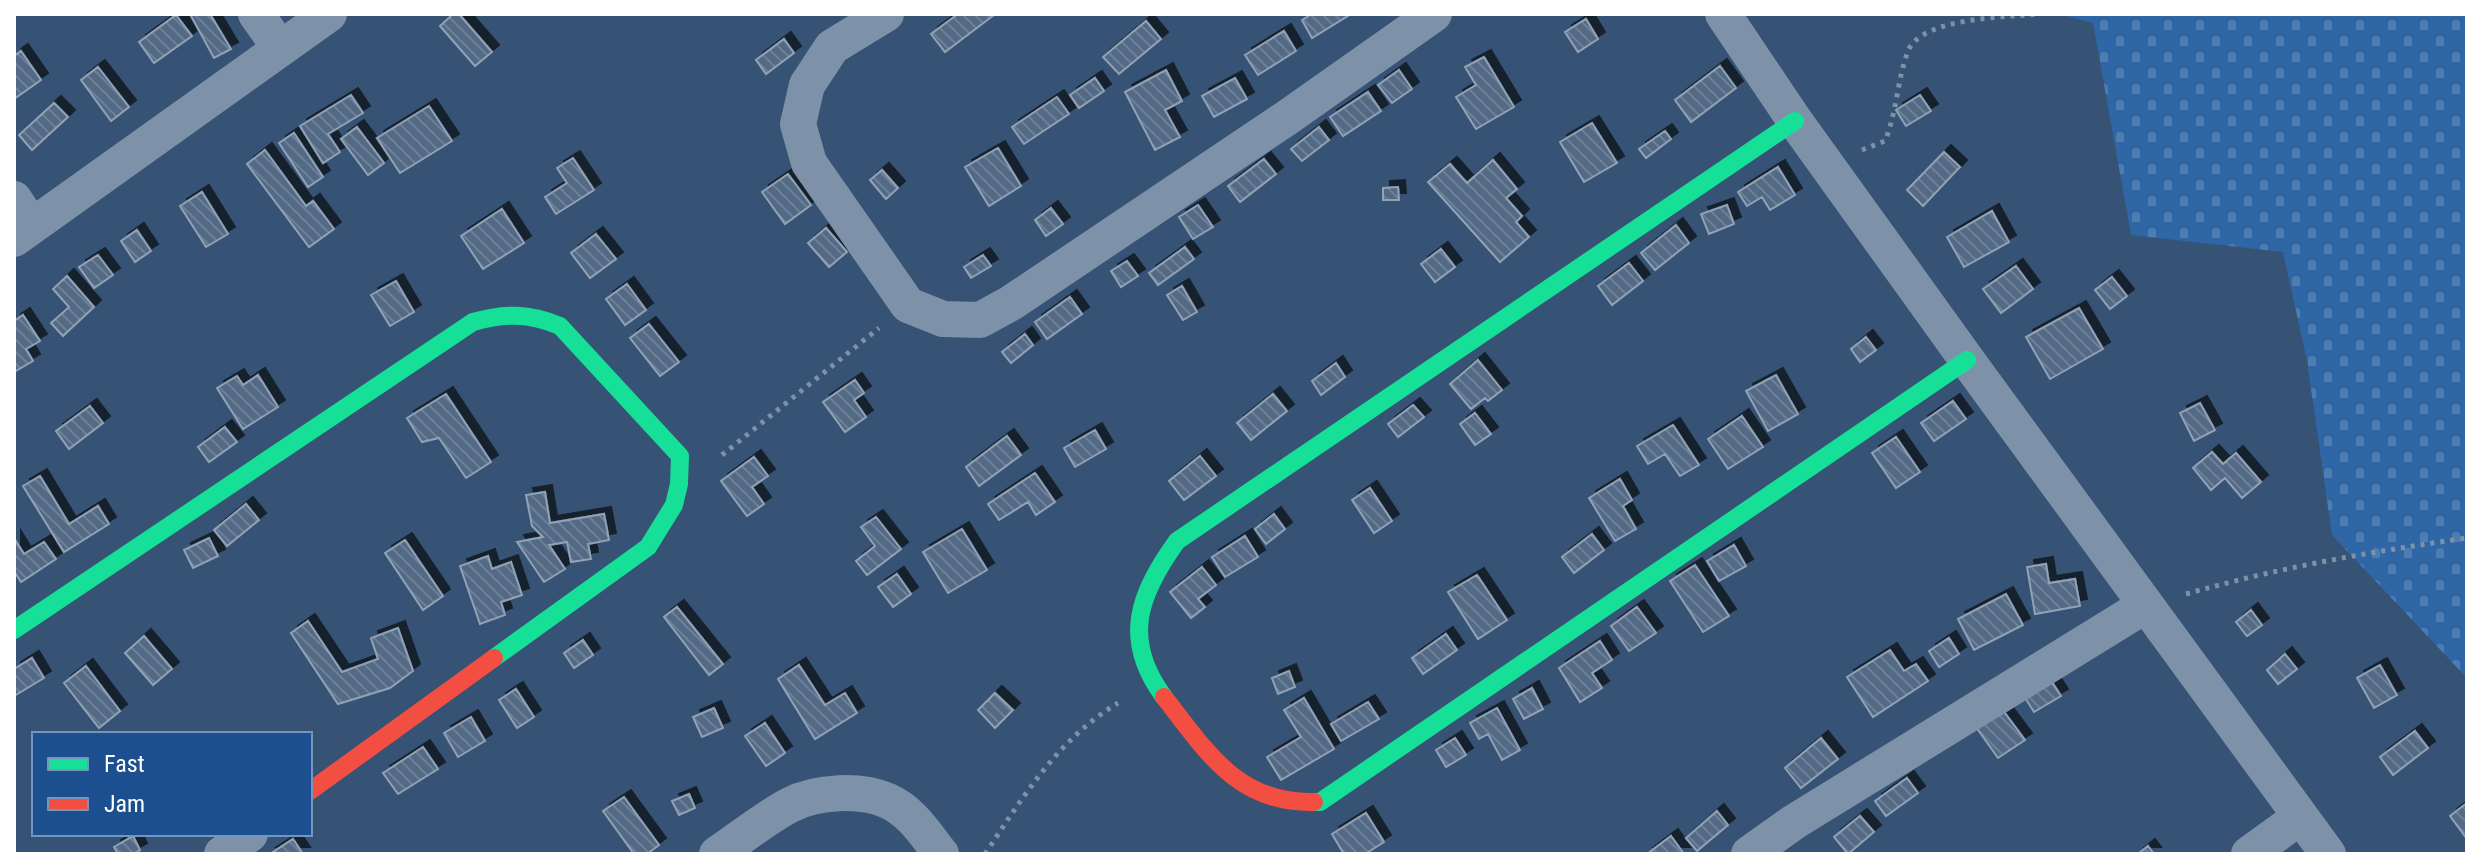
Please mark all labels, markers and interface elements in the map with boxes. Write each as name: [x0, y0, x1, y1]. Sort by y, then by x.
legend: [32, 732, 312, 836]
text: Fast: [104, 750, 145, 778]
text: Jam: [104, 790, 145, 818]

